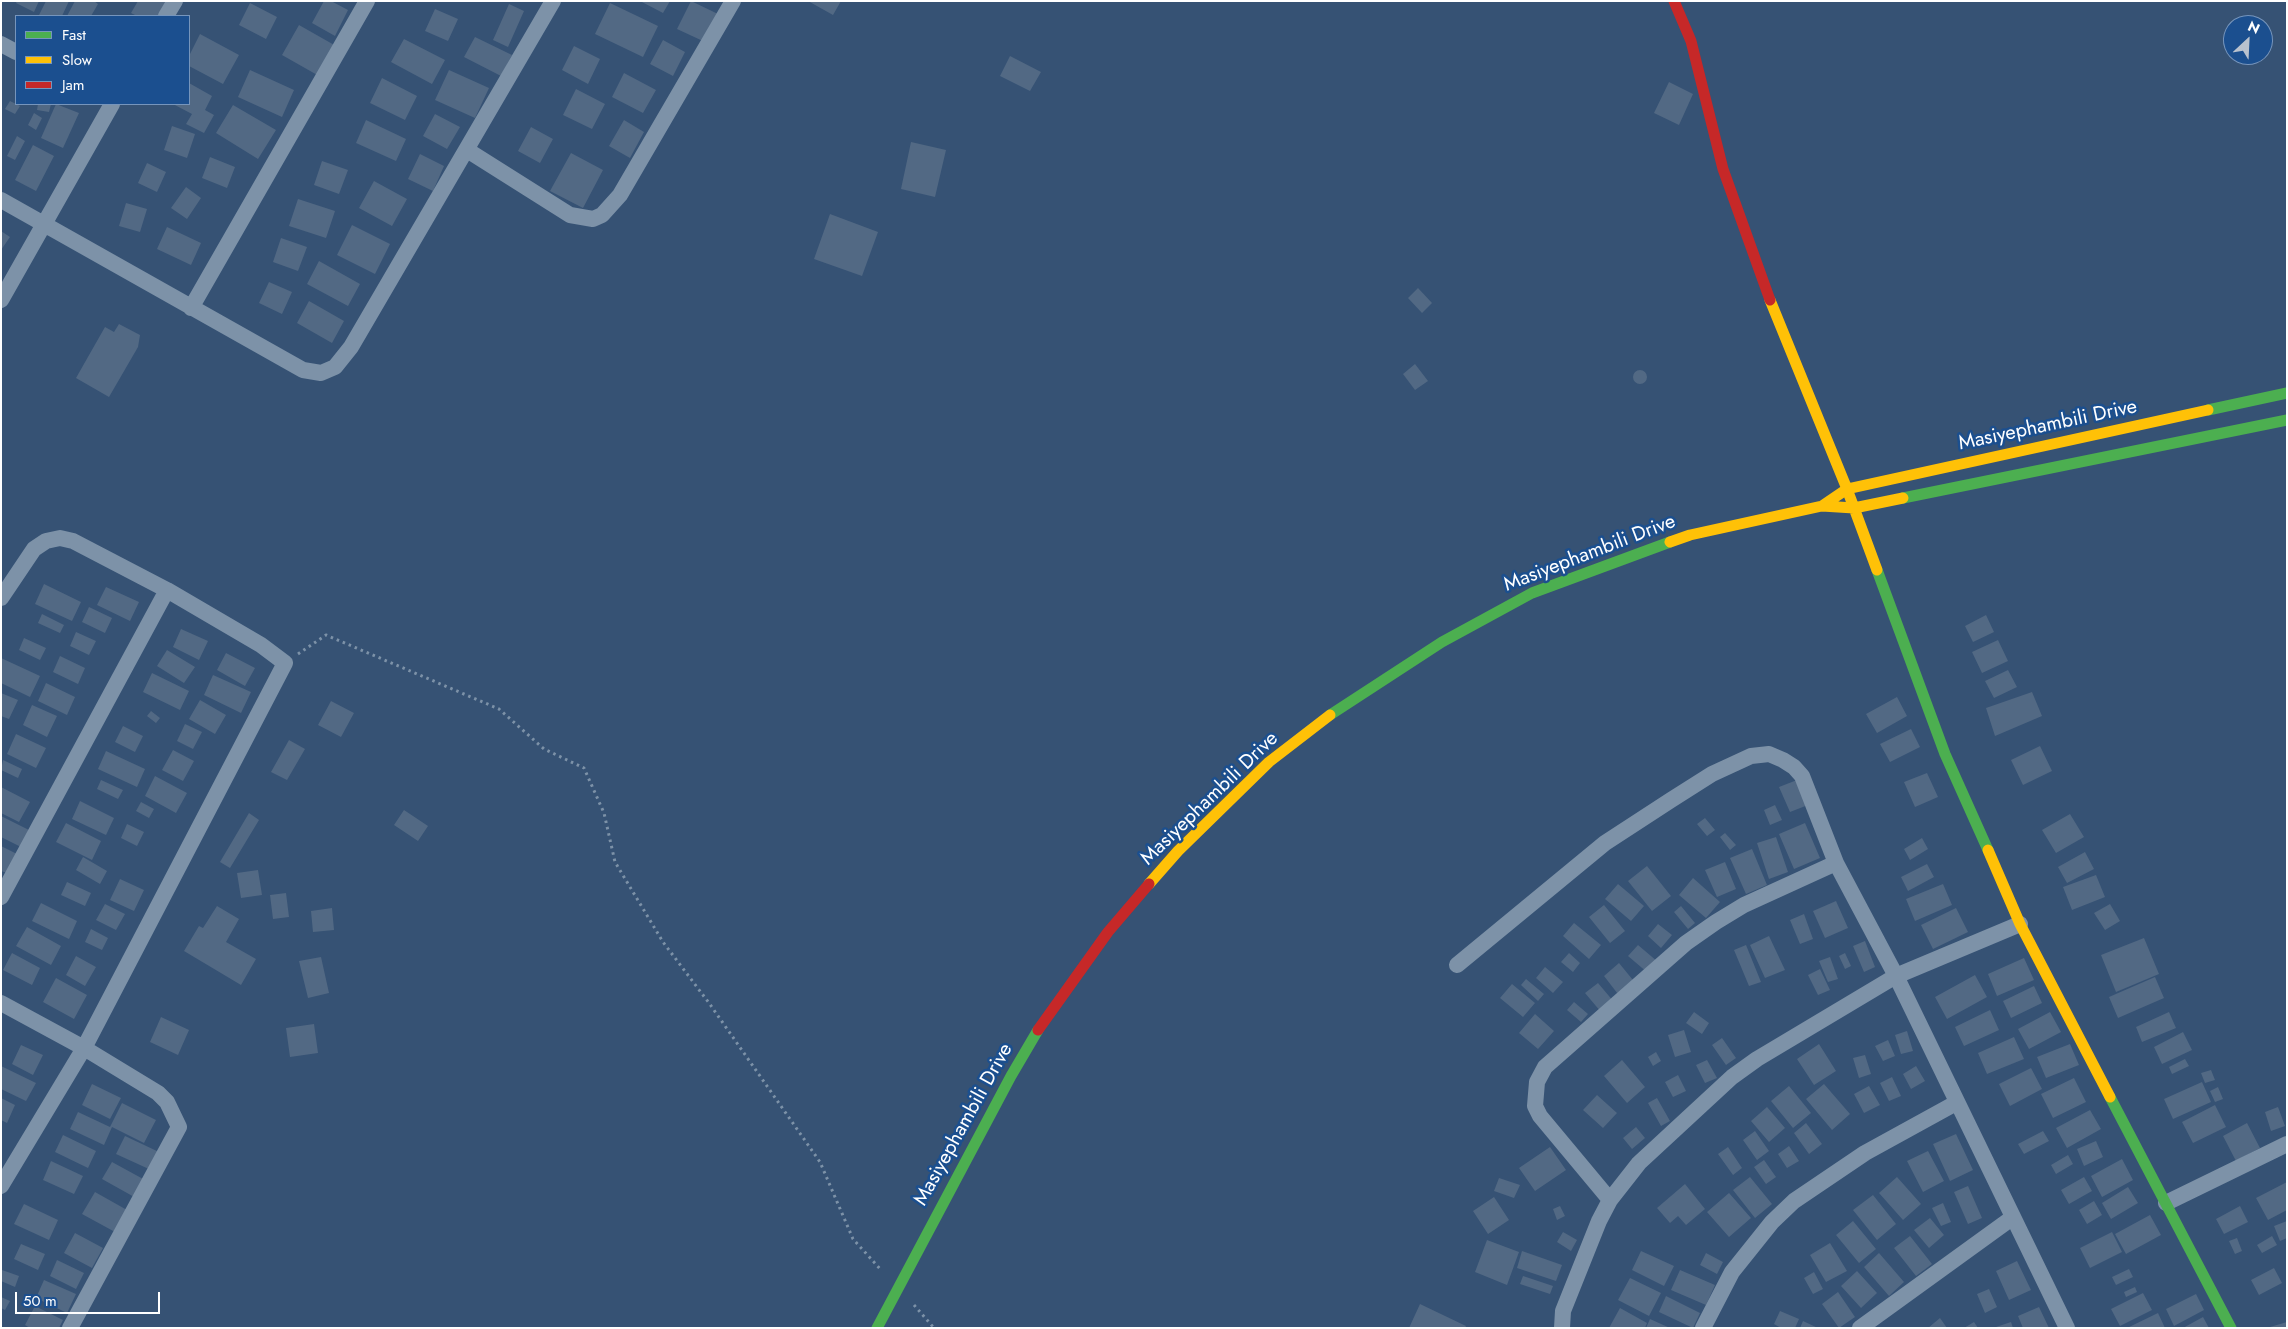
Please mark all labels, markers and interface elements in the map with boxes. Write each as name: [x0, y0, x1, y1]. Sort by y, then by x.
legend: [15, 15, 190, 105]
north arrow: [2223, 15, 2273, 65]
text: N: [2245, 16, 2263, 39]
text: Fast: [62, 24, 86, 46]
text: Slow: [62, 49, 92, 71]
text: Jam: [62, 74, 85, 96]
street label: Masiyephambili Drive: [1957, 395, 2139, 457]
street label: Masiyephambili Drive: [1501, 510, 1679, 598]
street label: Masiyephambili Drive: [1136, 727, 1284, 871]
street label: Masiyephambili Drive: [909, 1040, 1019, 1210]
scale bar: [18, 1282, 162, 1314]
text: 50 m: [23, 1290, 57, 1312]

